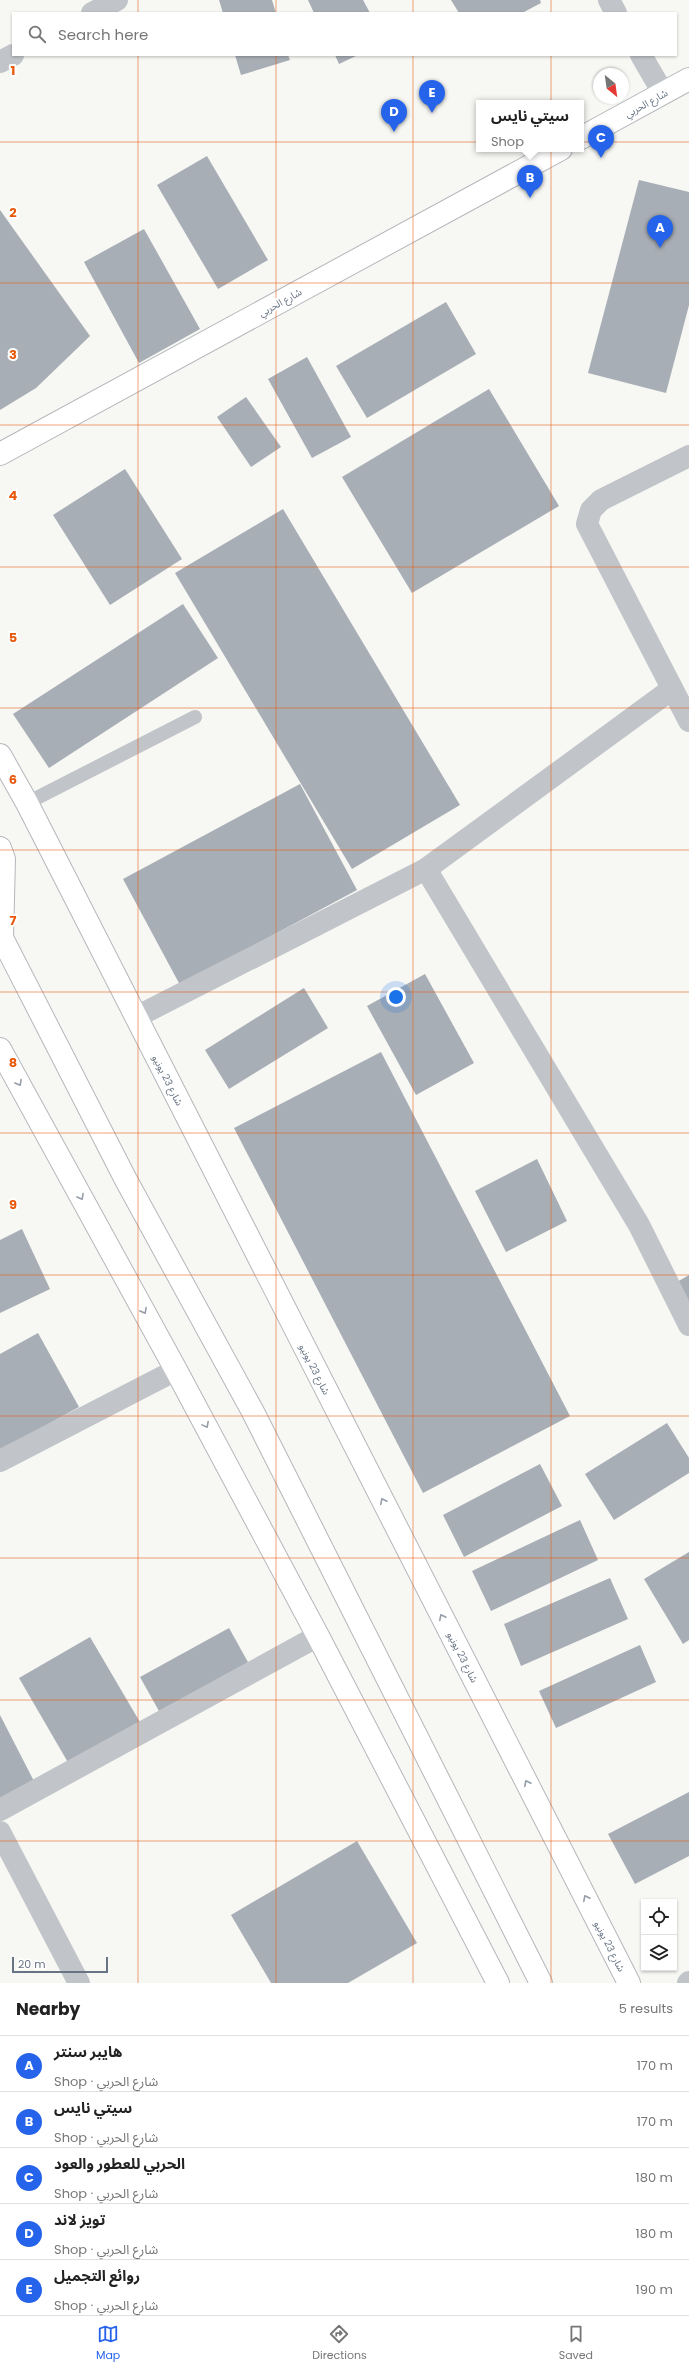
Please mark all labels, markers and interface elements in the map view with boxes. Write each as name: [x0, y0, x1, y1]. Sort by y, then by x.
search box: [12, 12, 677, 56]
icon: search: [26, 23, 48, 45]
text: Search here: [58, 24, 148, 45]
text: 1: [11, 61, 15, 80]
north arrow: [593, 68, 629, 104]
pin: E: [419, 80, 445, 113]
street label: شارع الحربي: [622, 85, 671, 122]
pin: D: [381, 99, 407, 132]
popup: [476, 100, 584, 152]
text: سيتي نايس: [491, 105, 569, 126]
pin: C: [588, 125, 614, 158]
text: Shop: [491, 132, 524, 151]
pin: B: [517, 165, 543, 198]
text: 2: [9, 203, 17, 222]
pin: A: [647, 215, 673, 248]
street label: شارع الحربي: [256, 284, 305, 321]
text: 3: [9, 345, 17, 364]
text: 4: [9, 486, 18, 505]
text: 5: [9, 628, 17, 647]
text: 6: [9, 770, 17, 789]
text: 7: [10, 911, 17, 930]
your location: [386, 987, 406, 1007]
street label: شارع 23 يونيو: [148, 1052, 187, 1108]
text: 8: [9, 1053, 17, 1072]
one-way arrow: [14, 1079, 21, 1086]
one-way arrow: [77, 1193, 84, 1200]
text: 9: [9, 1195, 17, 1214]
one-way arrow: [139, 1307, 147, 1314]
street label: شارع 23 يونيو: [295, 1341, 334, 1397]
one-way arrow: [201, 1421, 209, 1429]
one-way arrow: [380, 1498, 388, 1505]
one-way arrow: [439, 1614, 447, 1621]
street label: شارع 23 يونيو: [443, 1629, 482, 1685]
one-way arrow: [524, 1779, 532, 1787]
one-way arrow: [583, 1895, 591, 1903]
map controls: [641, 1899, 677, 1971]
button: locate: [641, 1899, 677, 1935]
street label: شارع 23 يونيو: [590, 1918, 629, 1974]
button: layers: [641, 1935, 677, 1971]
scale bar: [12, 1955, 108, 1974]
text: 20 m: [18, 1956, 46, 1972]
text: Nearby: [16, 1997, 80, 2021]
text: 5 results: [619, 1999, 673, 2018]
text: هايبر سنتر: [54, 2041, 122, 2062]
text: A: [24, 2056, 34, 2075]
text: 170 m: [637, 2056, 673, 2075]
text: Shop · شارع الحربي: [54, 2072, 158, 2091]
text: سيتي نايس: [54, 2097, 132, 2118]
text: B: [25, 2112, 33, 2131]
text: 170 m: [637, 2112, 673, 2131]
text: Shop · شارع الحربي: [54, 2128, 158, 2147]
text: الحربي للعطور والعود: [54, 2153, 185, 2174]
text: C: [24, 2168, 34, 2187]
text: 180 m: [636, 2168, 673, 2187]
text: Shop · شارع الحربي: [54, 2184, 158, 2203]
text: تويز لاند: [54, 2209, 105, 2230]
text: D: [24, 2224, 34, 2243]
text: 180 m: [636, 2224, 673, 2243]
text: Shop · شارع الحربي: [54, 2240, 158, 2259]
text: روائع التجميل: [54, 2265, 140, 2286]
text: E: [25, 2280, 33, 2299]
text: 190 m: [636, 2280, 673, 2299]
text: Shop · شارع الحربي: [54, 2296, 158, 2315]
tab: Map: [96, 2323, 120, 2364]
tab: Directions: [312, 2323, 367, 2364]
tab: Saved: [559, 2323, 593, 2364]

